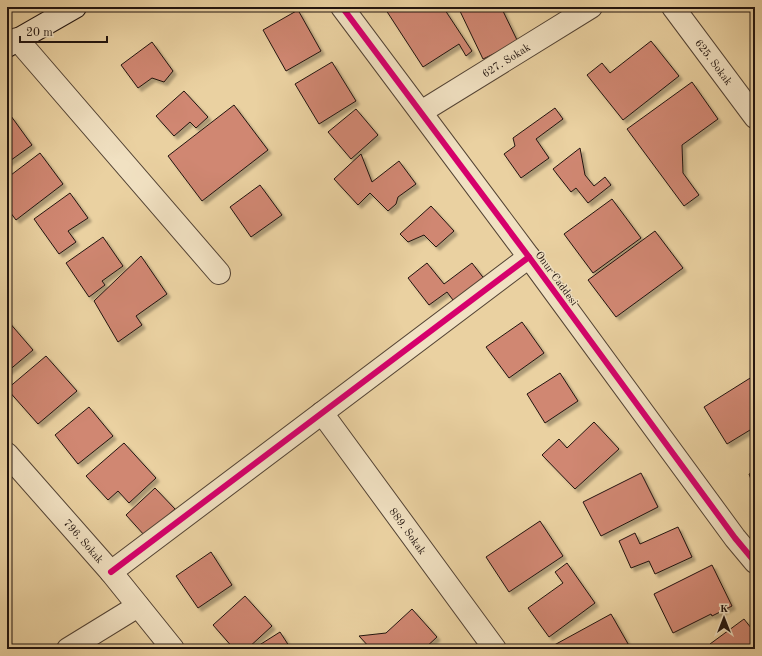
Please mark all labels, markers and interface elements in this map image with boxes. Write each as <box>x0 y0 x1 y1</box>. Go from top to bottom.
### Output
scale bar <box>20 18 107 44</box>
text: 20 m <box>26 27 53 39</box>
street label: 625. Sokak <box>692 38 734 88</box>
street label: 627. Sokak <box>481 42 533 80</box>
street label: Onur Caddesi <box>532 250 579 308</box>
street label: 889. Sokak <box>386 507 427 557</box>
street label: 796. Sokak <box>61 518 105 566</box>
north arrow <box>704 598 744 638</box>
text: K <box>720 604 729 615</box>

